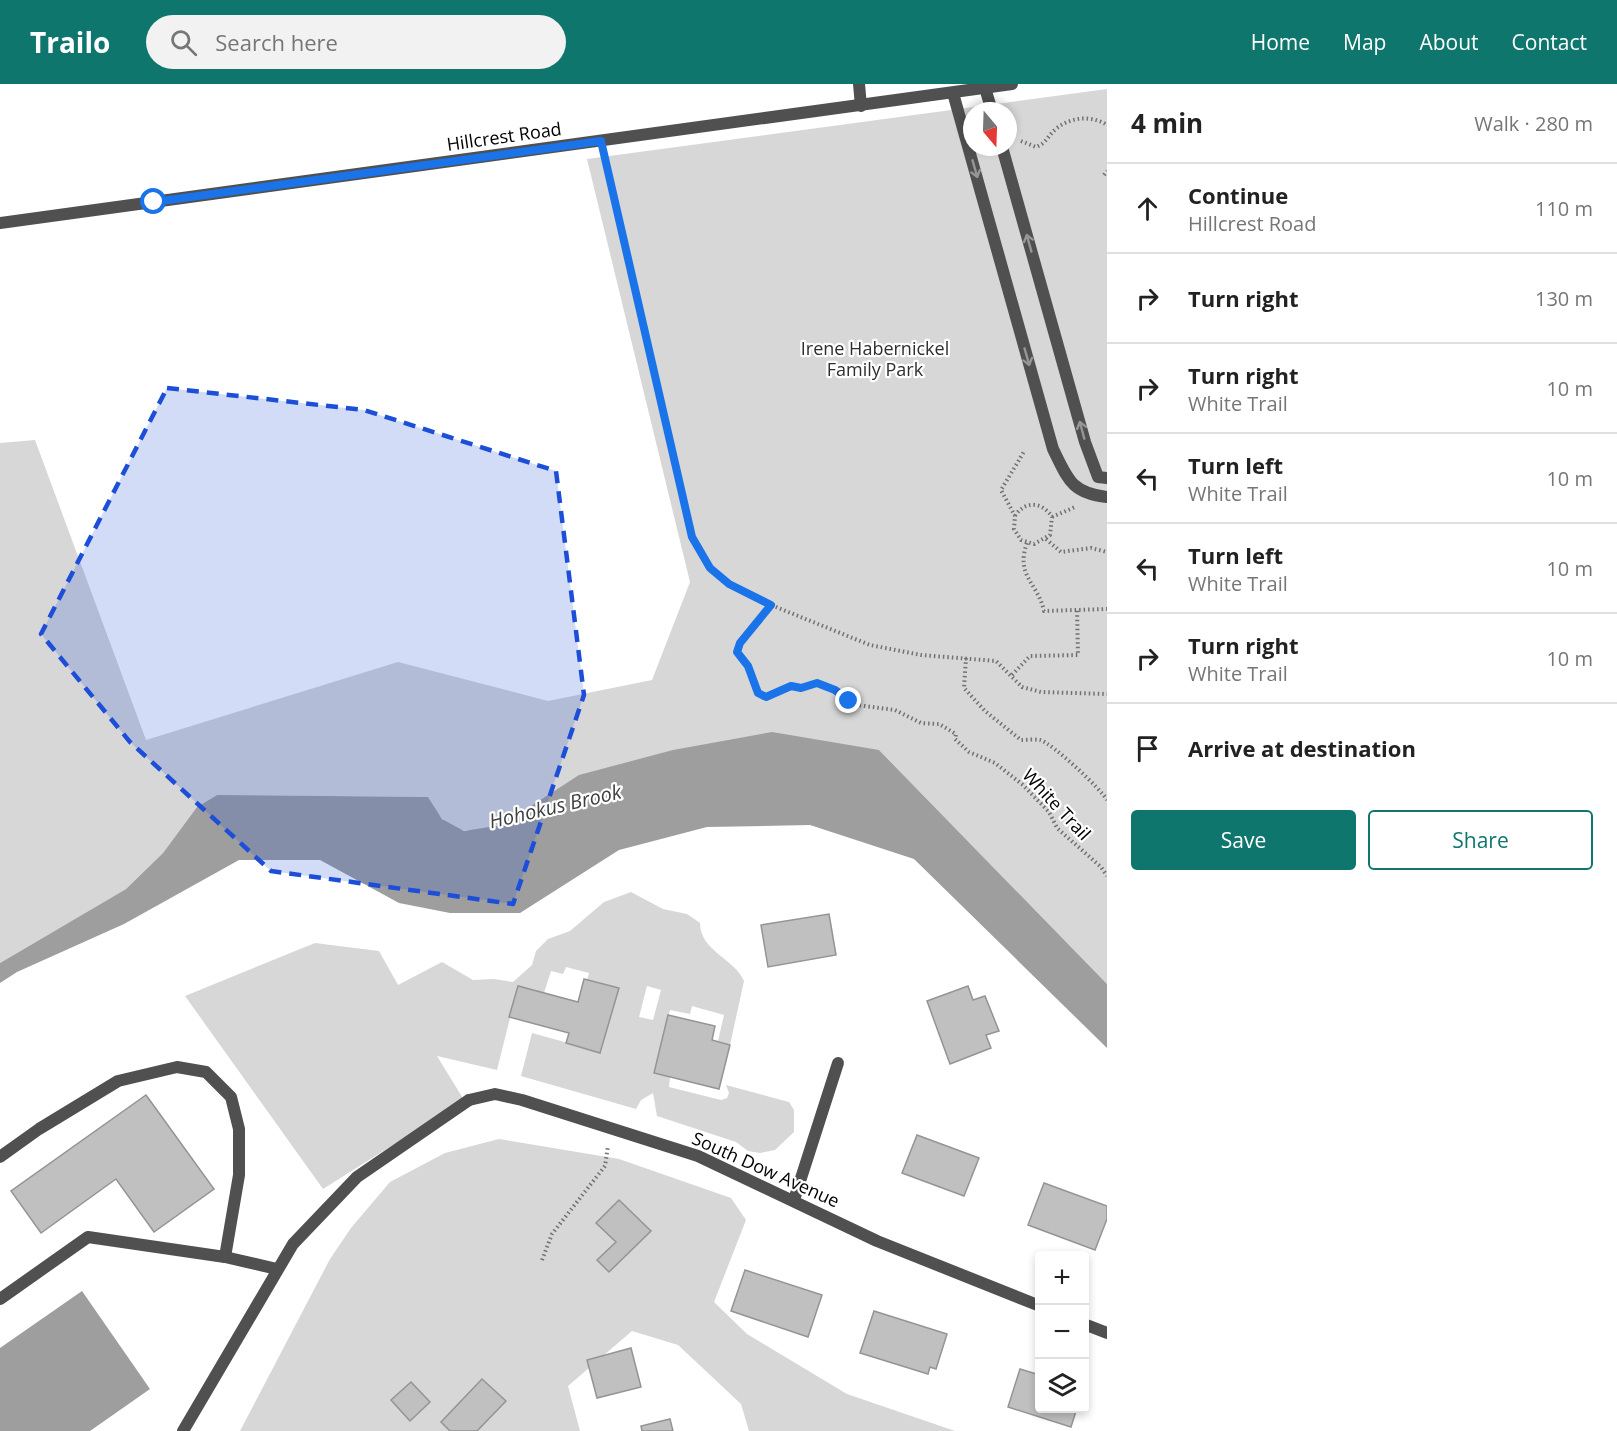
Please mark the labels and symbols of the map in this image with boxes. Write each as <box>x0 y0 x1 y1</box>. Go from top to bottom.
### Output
north arrow <box>963 102 1017 156</box>
street label: Hillcrest Road <box>445 116 563 156</box>
one-way arrow <box>969 159 981 178</box>
route start <box>140 188 166 214</box>
one-way arrow <box>1023 233 1034 252</box>
park label: Irene Habernickel Family Park <box>801 336 949 381</box>
one-way arrow <box>1022 347 1033 366</box>
one-way arrow <box>1076 421 1087 440</box>
route end <box>835 687 861 713</box>
street label: White Trail <box>1018 763 1096 845</box>
water label: Hohokus Brook <box>486 777 625 834</box>
street label: South Dow Avenue <box>688 1126 844 1212</box>

